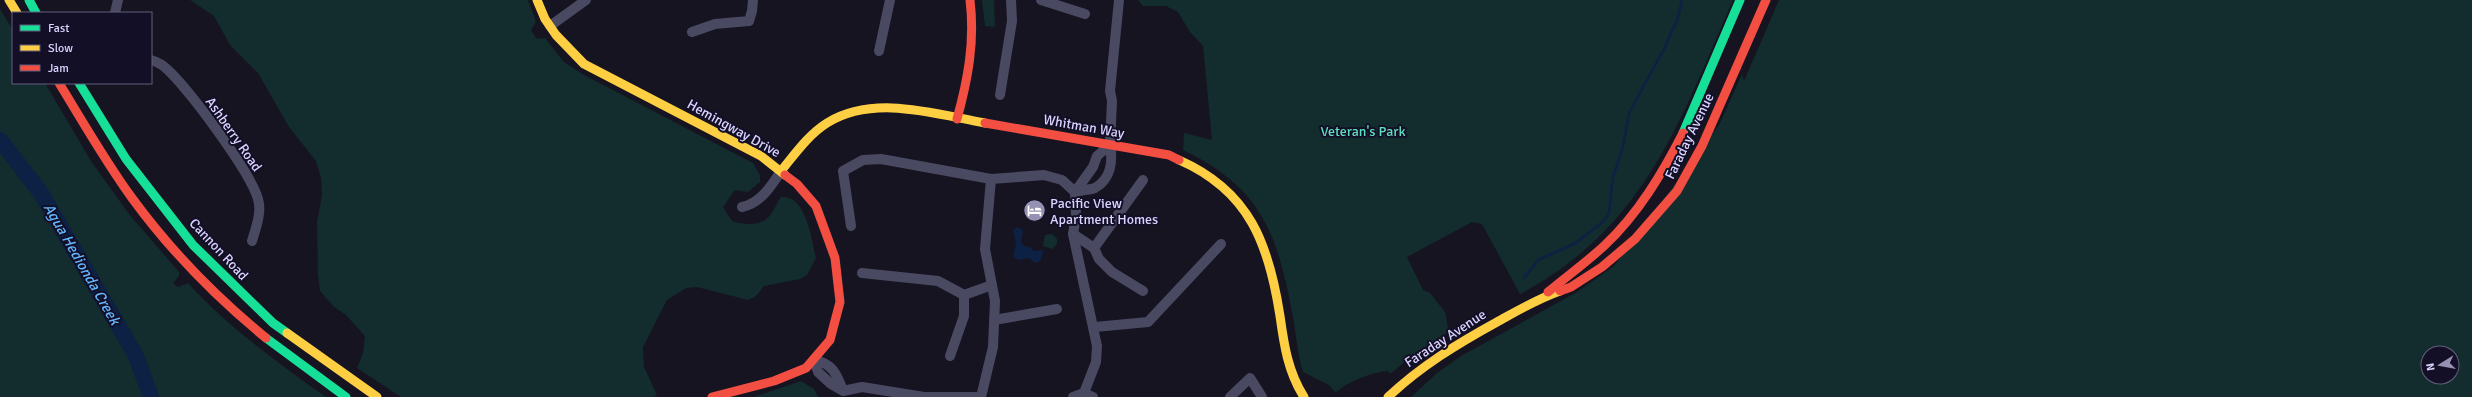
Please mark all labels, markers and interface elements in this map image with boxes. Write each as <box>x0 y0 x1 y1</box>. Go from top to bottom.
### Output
legend <box>12 12 152 84</box>
text: Fast <box>48 21 69 36</box>
text: Slow <box>48 41 73 56</box>
text: Jam <box>48 61 69 76</box>
street label: Faraday Avenue <box>1661 90 1718 182</box>
street label: Ashberry Road <box>202 94 265 175</box>
street label: Hemingway Drive <box>684 96 783 161</box>
street label: Whitman Way <box>1042 111 1126 142</box>
park label: Veteran's Park <box>1321 123 1405 140</box>
place label: Pacific View Apartment Homes <box>1050 195 1158 228</box>
hotel icon: Pacific View Apartment Homes <box>1022 198 1048 224</box>
water label: Agua Hedionda Creek <box>40 200 125 329</box>
street label: Cannon Road <box>186 215 252 284</box>
street label: Faraday Avenue <box>1401 306 1489 371</box>
north arrow <box>2420 345 2460 385</box>
text: N <box>2424 362 2438 372</box>

